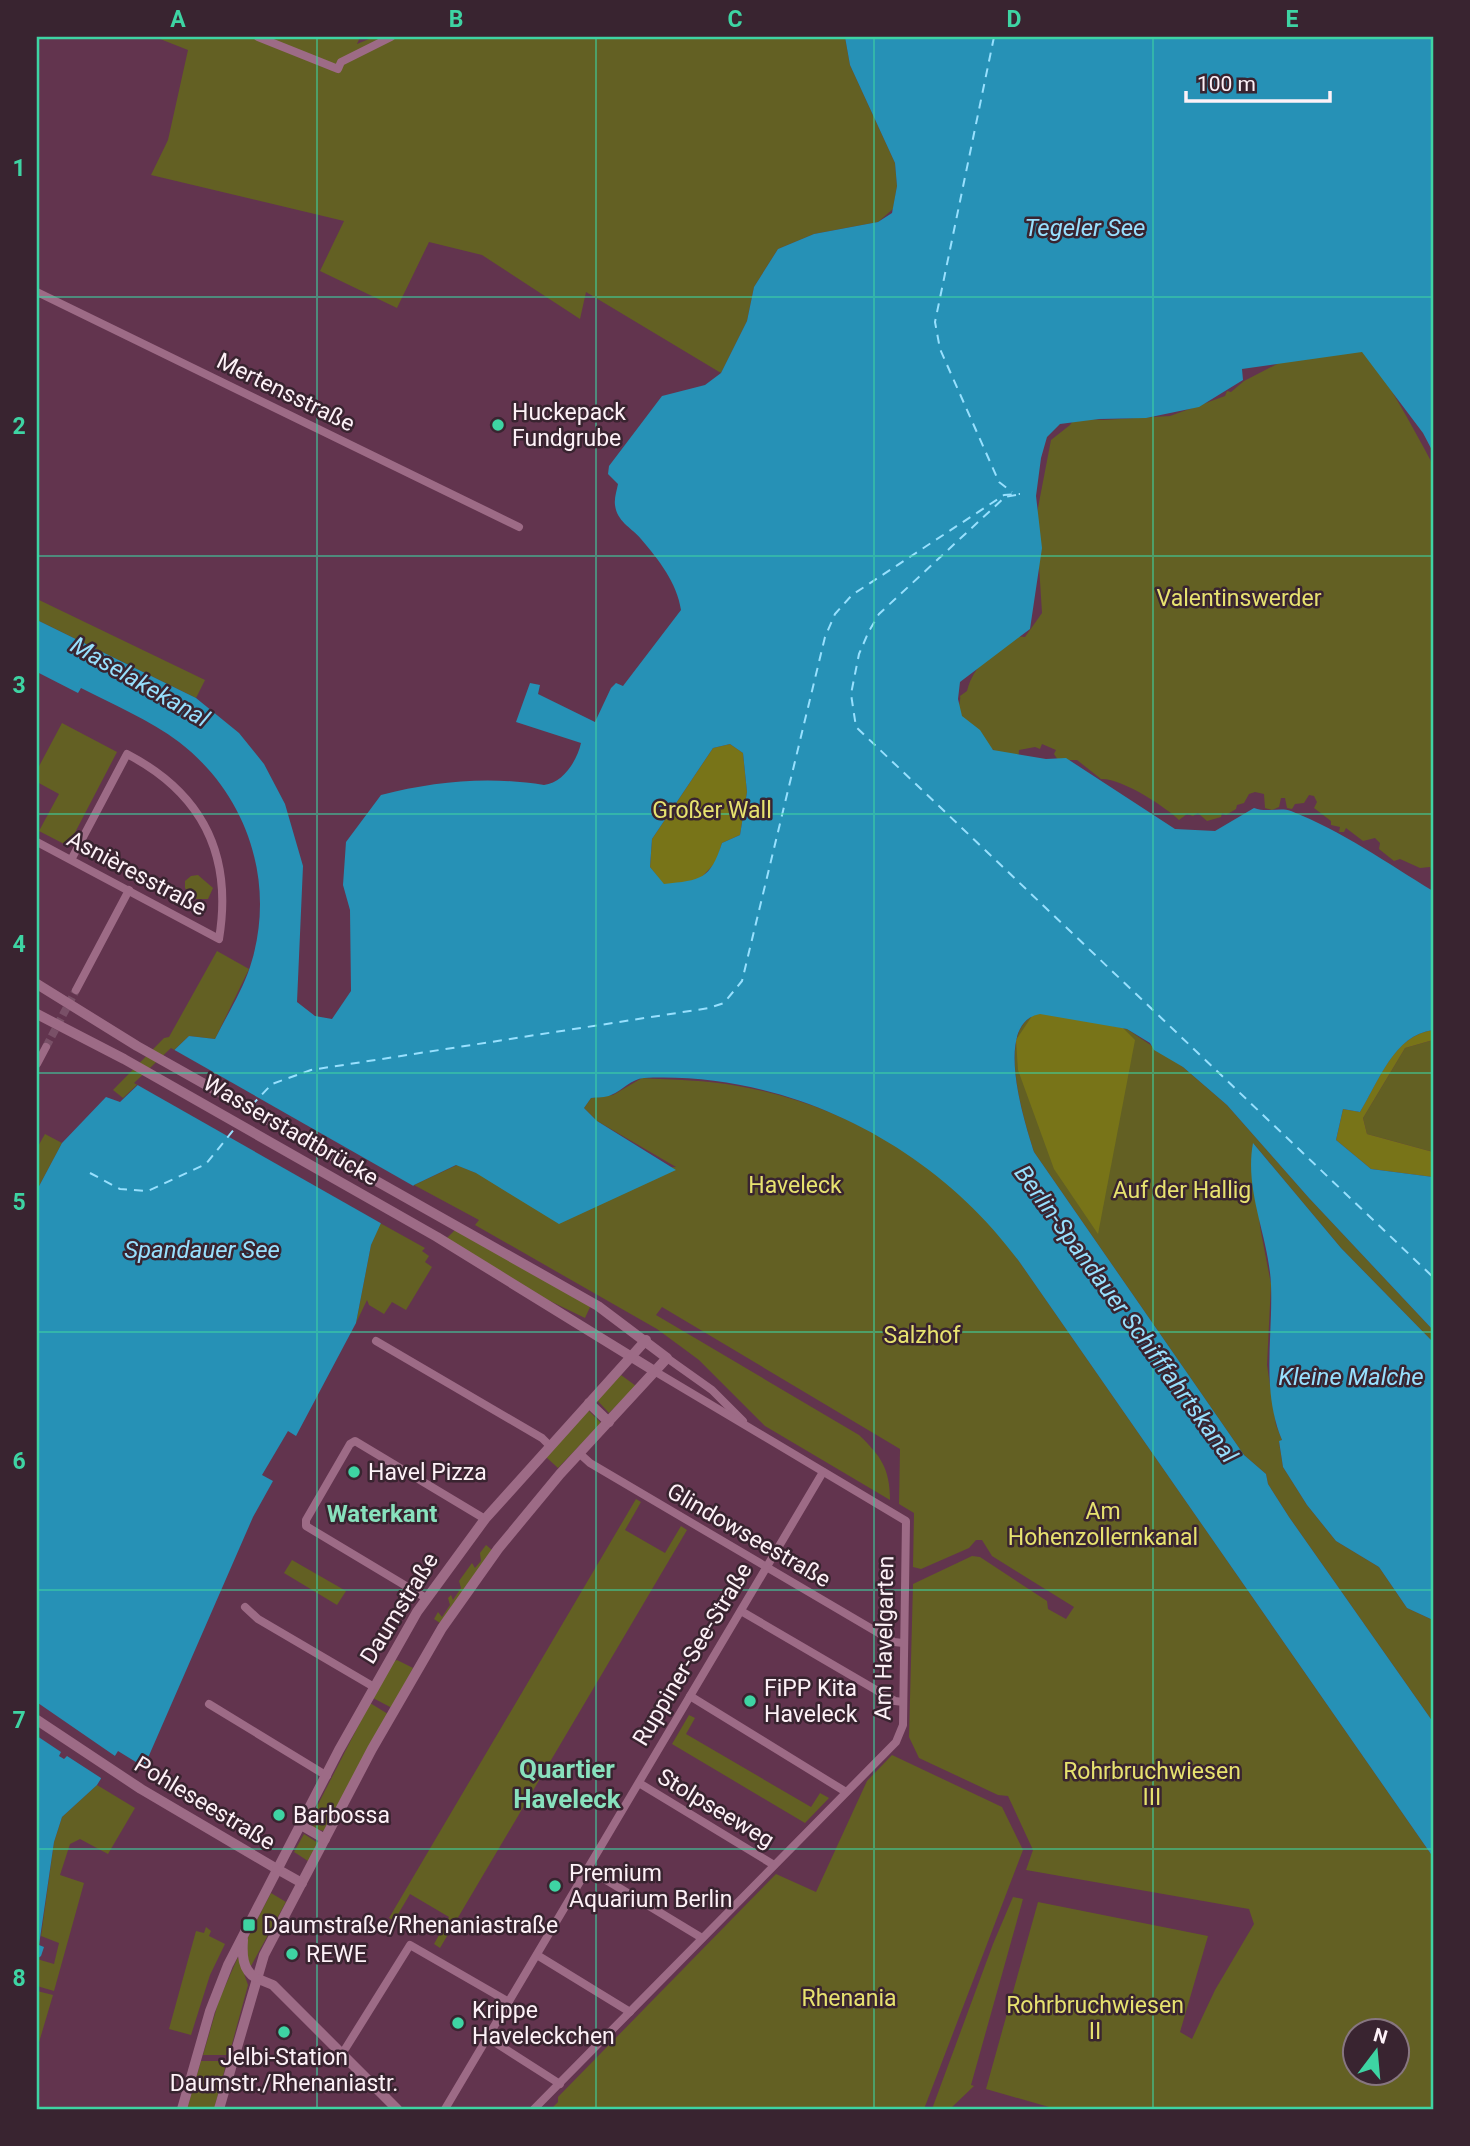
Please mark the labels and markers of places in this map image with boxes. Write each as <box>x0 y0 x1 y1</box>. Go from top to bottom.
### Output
place label: Huckepack Fundgrube <box>512 399 626 452</box>
marker: Huckepack Fundgrube <box>490 417 506 433</box>
place label: Havel Pizza <box>368 1459 487 1486</box>
marker: Havel Pizza <box>346 1464 362 1480</box>
place label: FiPP Kita Haveleck <box>764 1675 858 1728</box>
marker: FiPP Kita Haveleck <box>742 1693 758 1709</box>
place label: Barbossa <box>293 1802 390 1829</box>
marker: Barbossa <box>271 1807 287 1823</box>
place label: Premium Aquarium Berlin <box>569 1860 732 1913</box>
marker: Premium Aquarium Berlin <box>547 1878 563 1894</box>
place label: Daumstraße/Rhenaniastraße <box>263 1912 558 1939</box>
marker: Daumstraße/Rhenaniastraße <box>241 1917 257 1933</box>
place label: REWE <box>306 1941 367 1968</box>
marker: REWE <box>284 1946 300 1962</box>
place label: Krippe Haveleckchen <box>472 1997 615 2050</box>
marker: Krippe Haveleckchen <box>450 2015 466 2031</box>
marker: Jelbi-Station Daumstr./Rhenaniastr. <box>276 2024 292 2040</box>
place label: Jelbi-Station Daumstr./Rhenaniastr. <box>170 2044 398 2097</box>

